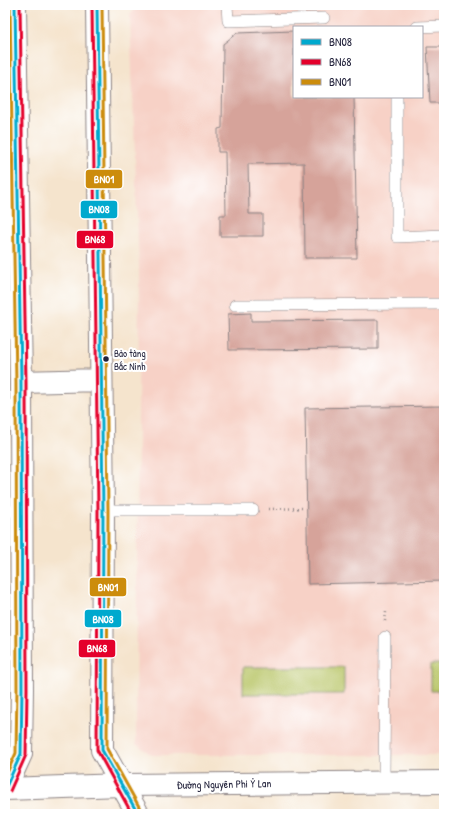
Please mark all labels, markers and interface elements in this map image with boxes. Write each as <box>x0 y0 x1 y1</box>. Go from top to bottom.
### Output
legend <box>293 26 423 98</box>
text: BN08 <box>329 33 352 50</box>
text: BN68 <box>329 53 351 70</box>
text: BN01 <box>329 73 351 90</box>
line badge: BN01 <box>85 169 123 189</box>
text: BN01 <box>94 172 114 186</box>
line badge: BN08 <box>80 200 118 219</box>
text: BN08 <box>88 202 110 216</box>
line badge: BN68 <box>76 230 114 249</box>
text: BN68 <box>85 232 106 246</box>
place label: Bảo tàng Bắc Ninh <box>114 347 146 373</box>
marker: Bảo tàng Bắc Ninh <box>101 354 111 364</box>
line badge: BN01 <box>89 577 127 597</box>
text: BN01 <box>98 580 118 594</box>
line badge: BN08 <box>84 609 122 628</box>
text: BN08 <box>92 612 114 626</box>
line badge: BN68 <box>78 639 116 658</box>
text: BN68 <box>87 641 108 655</box>
street label: Đường Nguyên Phi Ỷ Lan <box>177 776 271 792</box>

